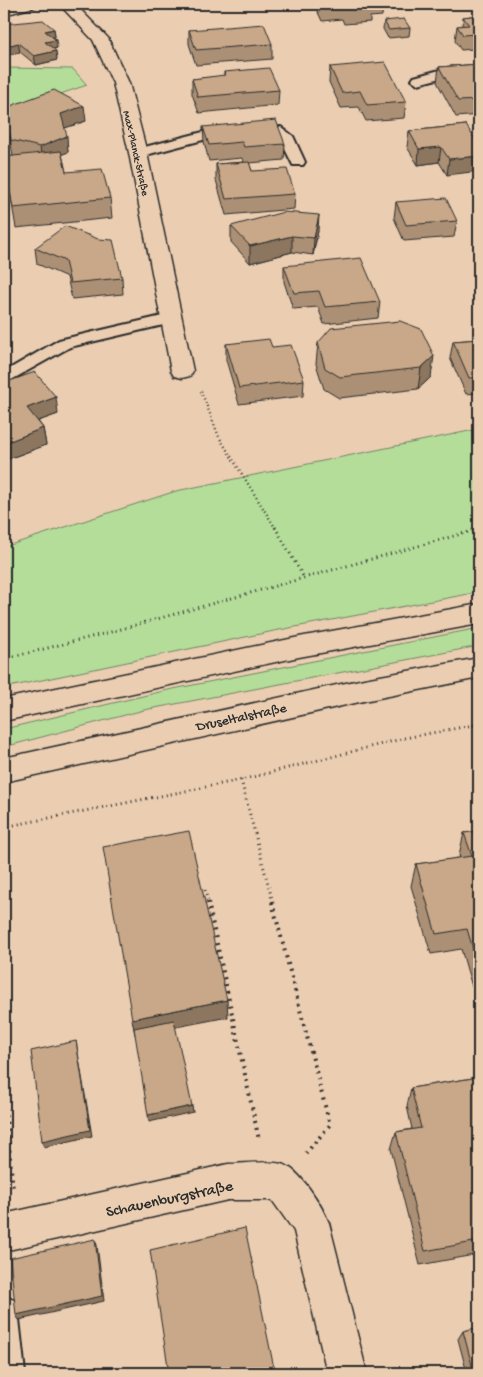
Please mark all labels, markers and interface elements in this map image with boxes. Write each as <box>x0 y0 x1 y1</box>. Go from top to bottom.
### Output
street label: Max-Planck-Straße <box>119 110 151 197</box>
street label: Druseltalstraße <box>194 700 289 737</box>
street label: Schauenburgstraße <box>104 1178 236 1223</box>

